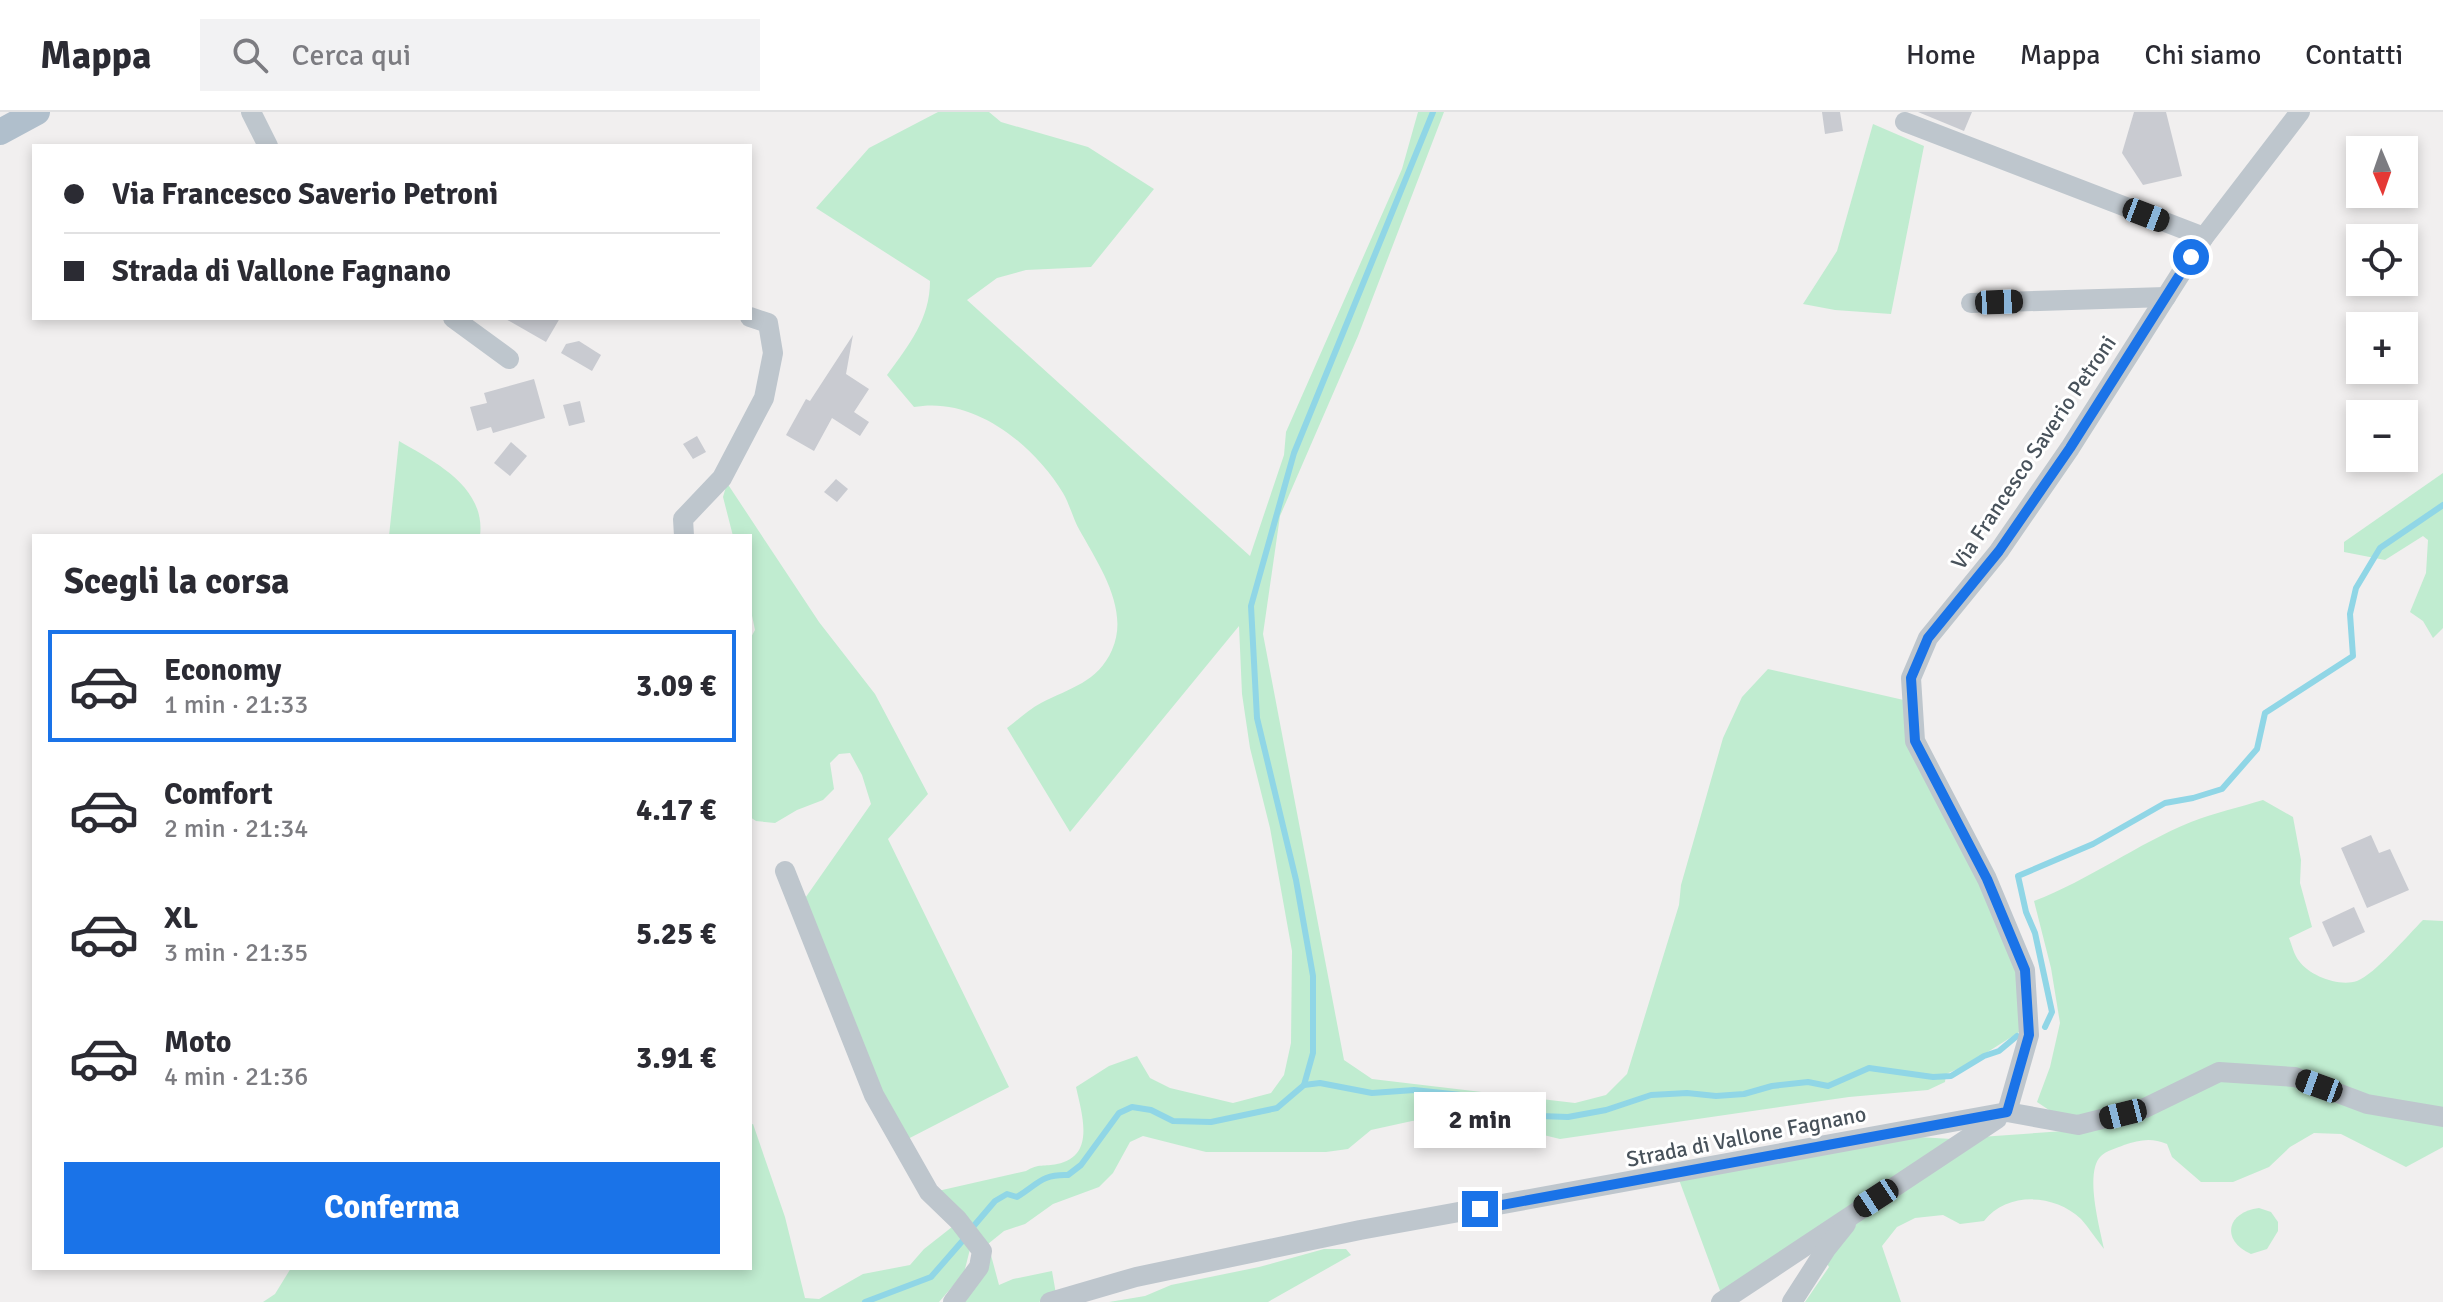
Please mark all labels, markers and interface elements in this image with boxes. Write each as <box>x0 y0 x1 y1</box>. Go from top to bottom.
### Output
search box <box>200 19 760 91</box>
text: Mappa <box>40 32 152 79</box>
icon: search <box>228 33 272 77</box>
text: Cerca qui <box>292 37 411 74</box>
text: Home <box>1906 38 1976 72</box>
text: Mappa <box>2020 38 2101 72</box>
text: Chi siamo <box>2145 38 2261 72</box>
text: Contatti <box>2305 38 2403 72</box>
north arrow <box>2346 136 2418 208</box>
map controls <box>2346 136 2418 472</box>
text: Via Francesco Saverio Petroni <box>112 176 498 213</box>
car <box>2119 195 2173 235</box>
button: locate <box>2346 224 2418 296</box>
route start <box>2173 239 2209 275</box>
text: Strada di Vallone Fagnano <box>112 253 451 290</box>
car <box>1975 289 2023 315</box>
button: + <box>2346 312 2418 384</box>
street label: Via Francesco Saverio Petroni <box>1945 330 2122 574</box>
button: − <box>2346 400 2418 472</box>
text: Scegli la corsa <box>64 559 290 604</box>
icon: car <box>68 650 140 722</box>
text: Economy <box>164 652 281 689</box>
text: 3.09 € <box>636 668 716 705</box>
text: 1 min · 21:33 <box>164 689 308 721</box>
icon: car <box>68 774 140 846</box>
text: Comfort <box>164 776 273 813</box>
text: 4.17 € <box>636 792 716 829</box>
text: 2 min · 21:34 <box>164 813 308 845</box>
icon: car <box>68 898 140 970</box>
text: XL <box>164 900 198 937</box>
text: 5.25 € <box>636 916 716 953</box>
text: 3 min · 21:35 <box>164 937 308 969</box>
icon: car <box>68 1022 140 1094</box>
text: Moto <box>164 1024 231 1061</box>
text: 3.91 € <box>636 1040 716 1077</box>
text: 4 min · 21:36 <box>164 1061 308 1093</box>
car <box>2292 1067 2346 1105</box>
callout: 2 min <box>1414 1093 1546 1149</box>
car <box>2097 1097 2149 1131</box>
street label: Strada di Vallone Fagnano <box>1624 1100 1868 1173</box>
text: 2 min <box>1449 1104 1511 1136</box>
button: Conferma <box>64 1162 720 1254</box>
car <box>1849 1175 1903 1221</box>
route end <box>1462 1191 1498 1227</box>

